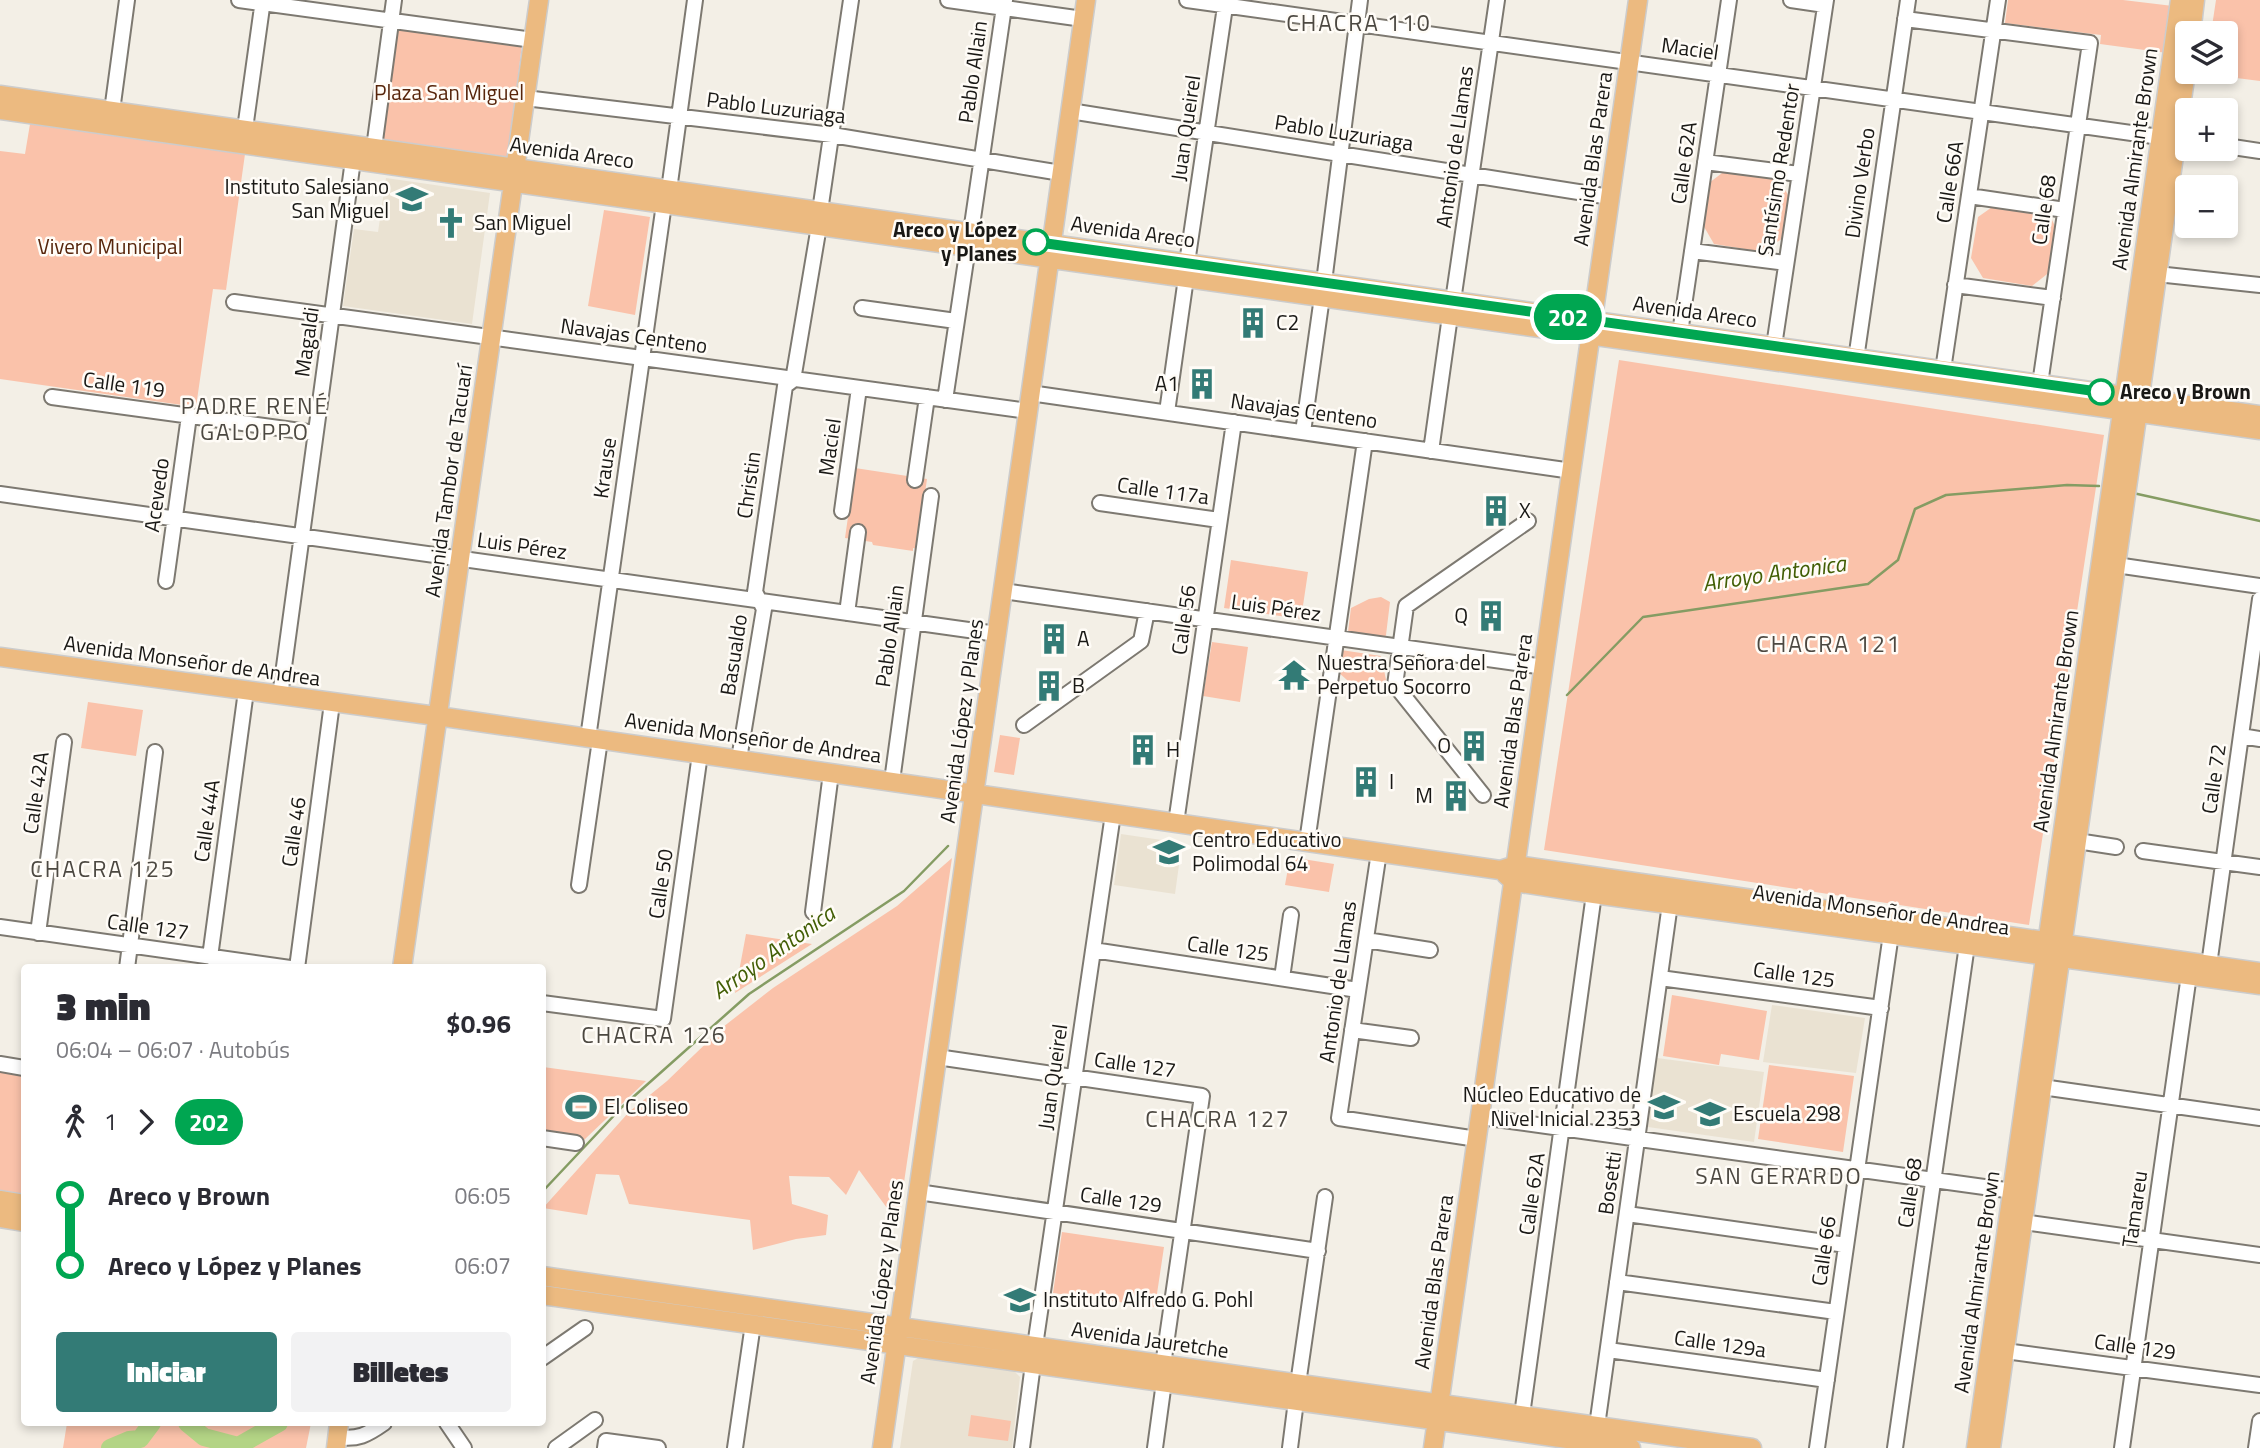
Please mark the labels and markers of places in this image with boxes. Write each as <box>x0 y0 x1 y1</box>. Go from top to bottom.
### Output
place label: Instituto Salesiano San Miguel <box>225 170 389 226</box>
school or university icon: Instituto Salesiano San Miguel <box>395 182 429 216</box>
church icon: San Miguel <box>434 206 468 240</box>
place label: San Miguel <box>474 206 571 238</box>
place label: Areco y López y Planes <box>893 213 1017 269</box>
marker: Areco y López y Planes <box>1023 229 1049 255</box>
building icon: C2 <box>1236 306 1270 340</box>
place label: C2 <box>1276 306 1299 338</box>
place label: A1 <box>1155 367 1179 399</box>
building icon: A1 <box>1185 367 1219 401</box>
place label: Areco y Brown <box>2120 375 2251 407</box>
marker: Areco y Brown <box>2088 379 2114 405</box>
building icon: X <box>1479 494 1513 528</box>
place label: X <box>1519 494 1531 526</box>
place label: Q <box>1454 599 1468 631</box>
building icon: Q <box>1474 599 1508 633</box>
building icon: A <box>1037 622 1071 656</box>
place label: A <box>1077 622 1090 654</box>
place label: Nuestra Señora del Perpetuo Socorro <box>1317 646 1486 702</box>
temple icon: Nuestra Señora del Perpetuo Socorro <box>1277 658 1311 692</box>
building icon: B <box>1032 669 1066 703</box>
place label: B <box>1072 669 1085 701</box>
place label: O <box>1437 729 1451 761</box>
building icon: O <box>1457 729 1491 763</box>
building icon: H <box>1126 733 1160 767</box>
place label: H <box>1166 733 1180 765</box>
building icon: I <box>1349 765 1383 799</box>
place label: I <box>1389 765 1394 797</box>
place label: M <box>1415 779 1433 811</box>
building icon: M <box>1439 779 1473 813</box>
place label: Centro Educativo Polimodal 64 <box>1192 823 1342 879</box>
school or university icon: Centro Educativo Polimodal 64 <box>1152 835 1186 869</box>
place label: Núcleo Educativo de Nivel Inicial 2353 <box>1463 1078 1641 1134</box>
sports icon: El Coliseo <box>564 1090 598 1124</box>
place label: El Coliseo <box>604 1090 688 1122</box>
school or university icon: Núcleo Educativo de Nivel Inicial 2353 <box>1647 1090 1681 1124</box>
school or university icon: Escuela 298 <box>1693 1097 1727 1131</box>
place label: Escuela 298 <box>1733 1097 1841 1129</box>
school or university icon: Instituto Alfredo G. Pohl <box>1003 1283 1037 1317</box>
place label: Instituto Alfredo G. Pohl <box>1043 1283 1253 1315</box>

